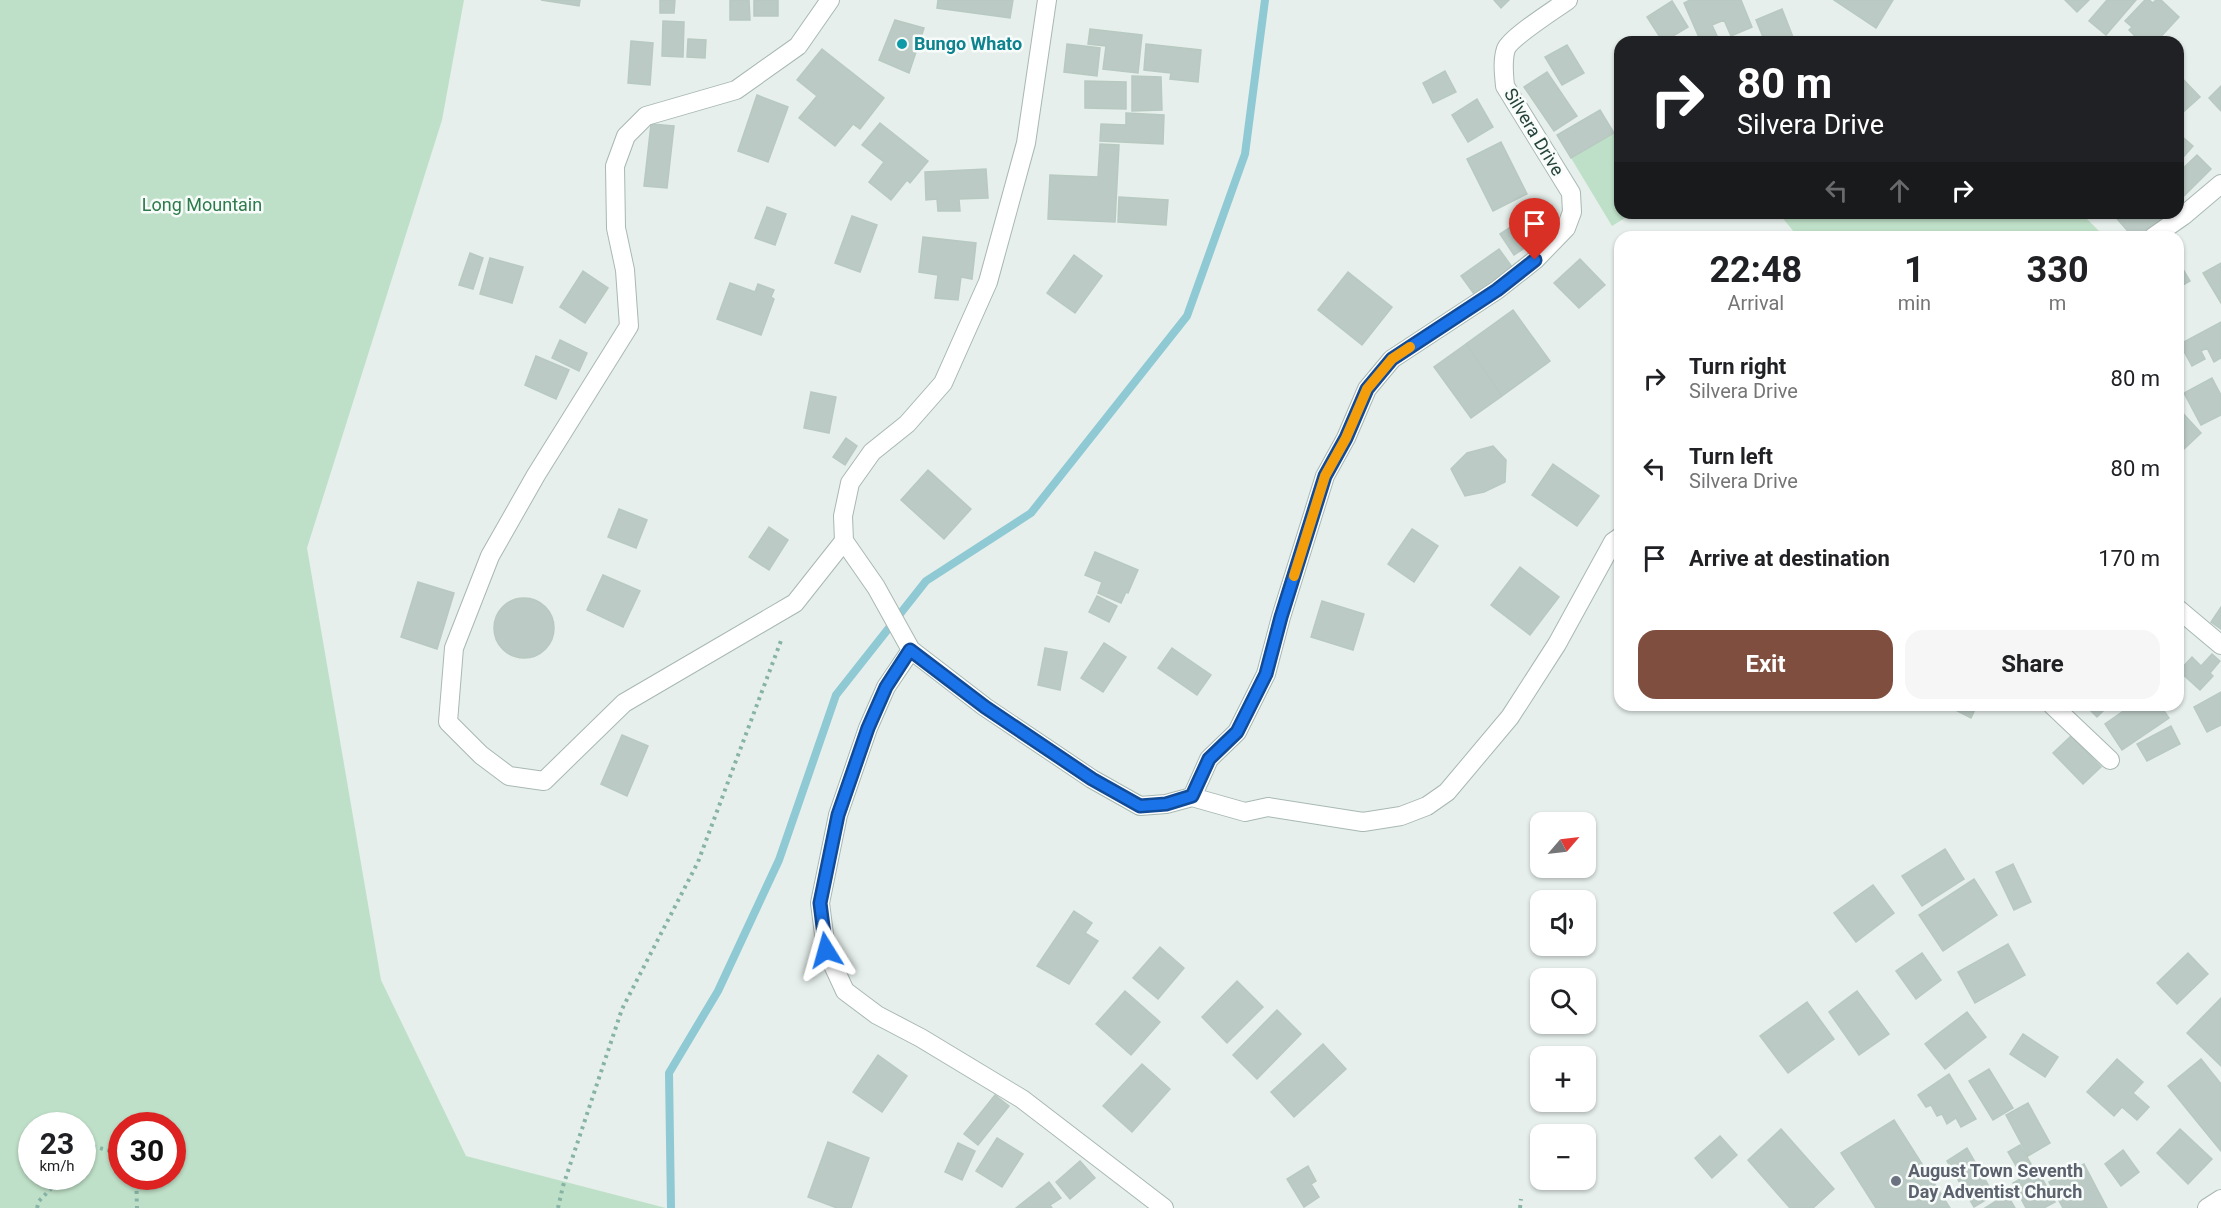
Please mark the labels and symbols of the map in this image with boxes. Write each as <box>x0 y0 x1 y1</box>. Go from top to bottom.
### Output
place label: Bungo Whato <box>914 33 1022 54</box>
marker: Bungo Whato <box>895 37 909 51</box>
street label: Silvera Drive <box>1500 84 1569 179</box>
park label: Long Mountain <box>142 194 262 215</box>
pin <box>1509 198 1560 260</box>
north arrow <box>1530 812 1596 878</box>
position arrow <box>794 918 858 982</box>
speed limit sign: 30 <box>108 1112 186 1190</box>
place label: August Town Seventh Day Adventist Church <box>1908 1160 2083 1202</box>
marker: August Town Seventh Day Adventist Church <box>1889 1174 1903 1188</box>

